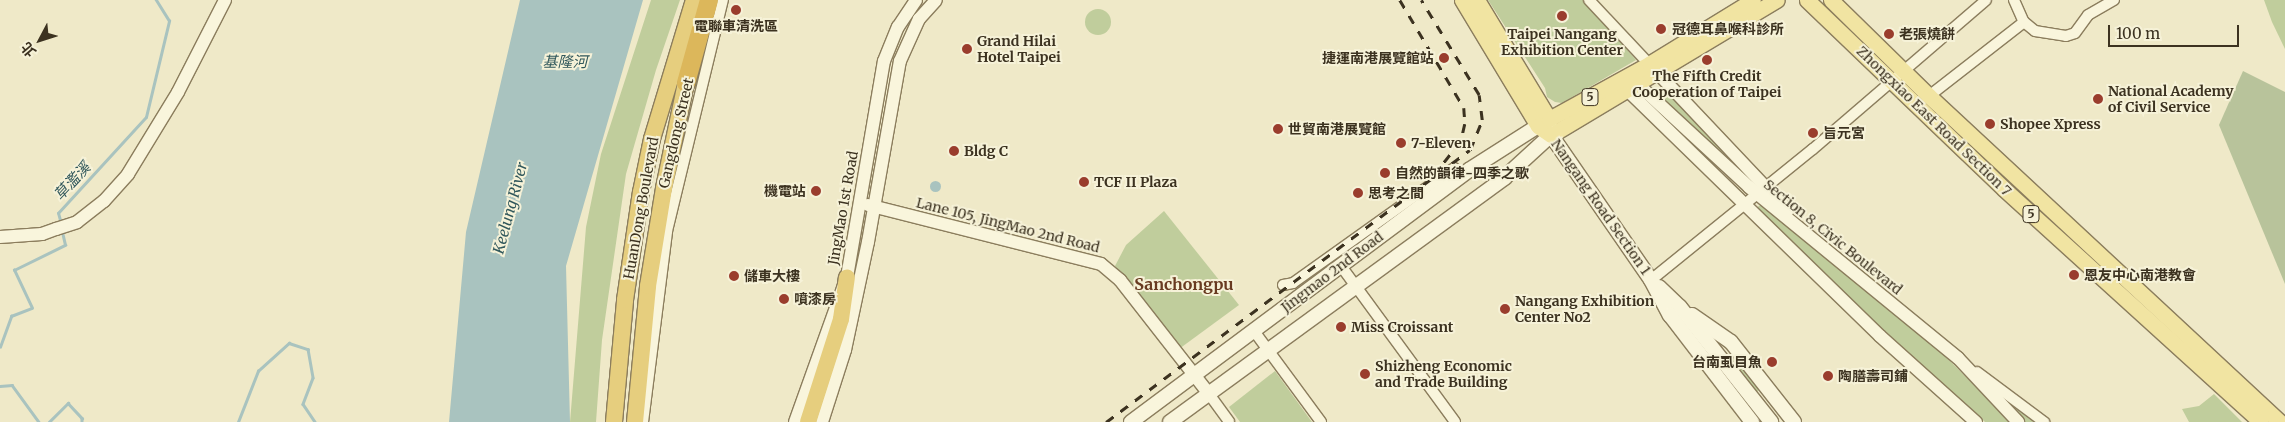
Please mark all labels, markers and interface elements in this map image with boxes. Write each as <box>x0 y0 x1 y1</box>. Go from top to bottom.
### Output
marker: 電聯車清洗區 <box>730 4 742 16</box>
marker: Taipei Nangang Exhibition Center <box>1555 9 1569 23</box>
north arrow <box>15 15 65 65</box>
scale bar <box>2110 15 2241 47</box>
place label: 電聯車清洗區 <box>694 18 778 34</box>
place label: 冠德耳鼻喉科診所 <box>1672 21 1784 37</box>
marker: 冠德耳鼻喉科診所 <box>1654 22 1668 36</box>
text: 100 m <box>2116 24 2160 43</box>
place label: Taipei Nangang Exhibition Center <box>1501 26 1623 58</box>
place label: 老張燒餅 <box>1899 26 1955 42</box>
marker: 老張燒餅 <box>1883 28 1895 40</box>
place label: Grand Hilai Hotel Taipei <box>977 33 1061 65</box>
text: 北 <box>17 38 40 61</box>
marker: Grand Hilai Hotel Taipei <box>961 43 973 55</box>
street label: Zhongxiao East Road Section 7 <box>1853 43 2015 199</box>
place label: 捷運南港展覽館站 <box>1322 50 1434 66</box>
marker: 捷運南港展覽館站 <box>1438 52 1450 64</box>
water label: 基隆河 <box>543 53 587 71</box>
marker: The Fifth Credit Cooperation of Taipei <box>1701 54 1713 66</box>
place label: The Fifth Credit Cooperation of Taipei <box>1632 68 1782 100</box>
street label: Gangdong Street <box>655 76 697 190</box>
place label: National Academy of Civil Service <box>2108 83 2234 115</box>
road number: 5 <box>1581 88 1599 106</box>
marker: National Academy of Civil Service <box>2092 93 2104 105</box>
place label: Shopee Xpress <box>2000 116 2101 132</box>
marker: Shopee Xpress <box>1984 118 1996 130</box>
place label: 世貿南港展覽館 <box>1288 121 1386 137</box>
marker: 世貿南港展覽館 <box>1272 123 1284 135</box>
place label: 旨元宮 <box>1823 125 1865 141</box>
marker: 旨元宮 <box>1807 127 1819 139</box>
place label: 7-Eleven <box>1411 135 1471 151</box>
street label: HuanDong Boulevard <box>620 136 662 280</box>
street label: Nangang Road Section 1 <box>1548 136 1654 278</box>
marker: 7-Eleven <box>1395 137 1407 149</box>
place label: Bldg C <box>964 143 1008 159</box>
marker: Bldg C <box>948 145 960 157</box>
street label: JingMao 1st Road <box>825 150 861 266</box>
water label: 草濫溪 <box>50 158 94 204</box>
water label: Keelung River <box>489 160 531 256</box>
place label: 自然的韻律-四季之歌 <box>1395 165 1529 181</box>
marker: 自然的韻律-四季之歌 <box>1379 167 1391 179</box>
place label: TCF II Plaza <box>1094 174 1177 190</box>
marker: TCF II Plaza <box>1078 176 1090 188</box>
street label: Section 8, Civic Boulevard <box>1760 176 1906 298</box>
place label: 機電站 <box>764 183 806 199</box>
marker: 機電站 <box>810 185 822 197</box>
place label: 思考之間 <box>1368 185 1424 201</box>
marker: 思考之間 <box>1352 187 1364 199</box>
street label: Lane 105, JingMao 2nd Road <box>915 194 1101 256</box>
road number: 5 <box>2022 204 2040 223</box>
street label: Jingmao 2nd Road <box>1278 228 1386 316</box>
place label: 恩友中心南港教會 <box>2084 267 2196 283</box>
place label: 儲車大樓 <box>744 268 800 284</box>
marker: 恩友中心南港教會 <box>2068 269 2080 281</box>
marker: 儲車大樓 <box>728 270 740 282</box>
district label: Sanchongpu <box>1134 274 1234 294</box>
place label: 噴漆房 <box>794 291 836 307</box>
marker: 噴漆房 <box>778 293 790 305</box>
place label: Nangang Exhibition Center No2 <box>1515 293 1654 326</box>
marker: Nangang Exhibition Center No2 <box>1499 303 1511 315</box>
place label: Miss Croissant <box>1351 319 1453 335</box>
marker: Miss Croissant <box>1335 321 1347 333</box>
place label: 台南虱目魚 <box>1692 354 1762 370</box>
marker: 台南虱目魚 <box>1766 356 1778 368</box>
place label: Shizheng Economic and Trade Building <box>1375 358 1512 391</box>
marker: Shizheng Economic and Trade Building <box>1359 368 1371 380</box>
place label: 陶膳壽司鋪 <box>1838 368 1908 384</box>
marker: 陶膳壽司鋪 <box>1822 370 1834 382</box>

